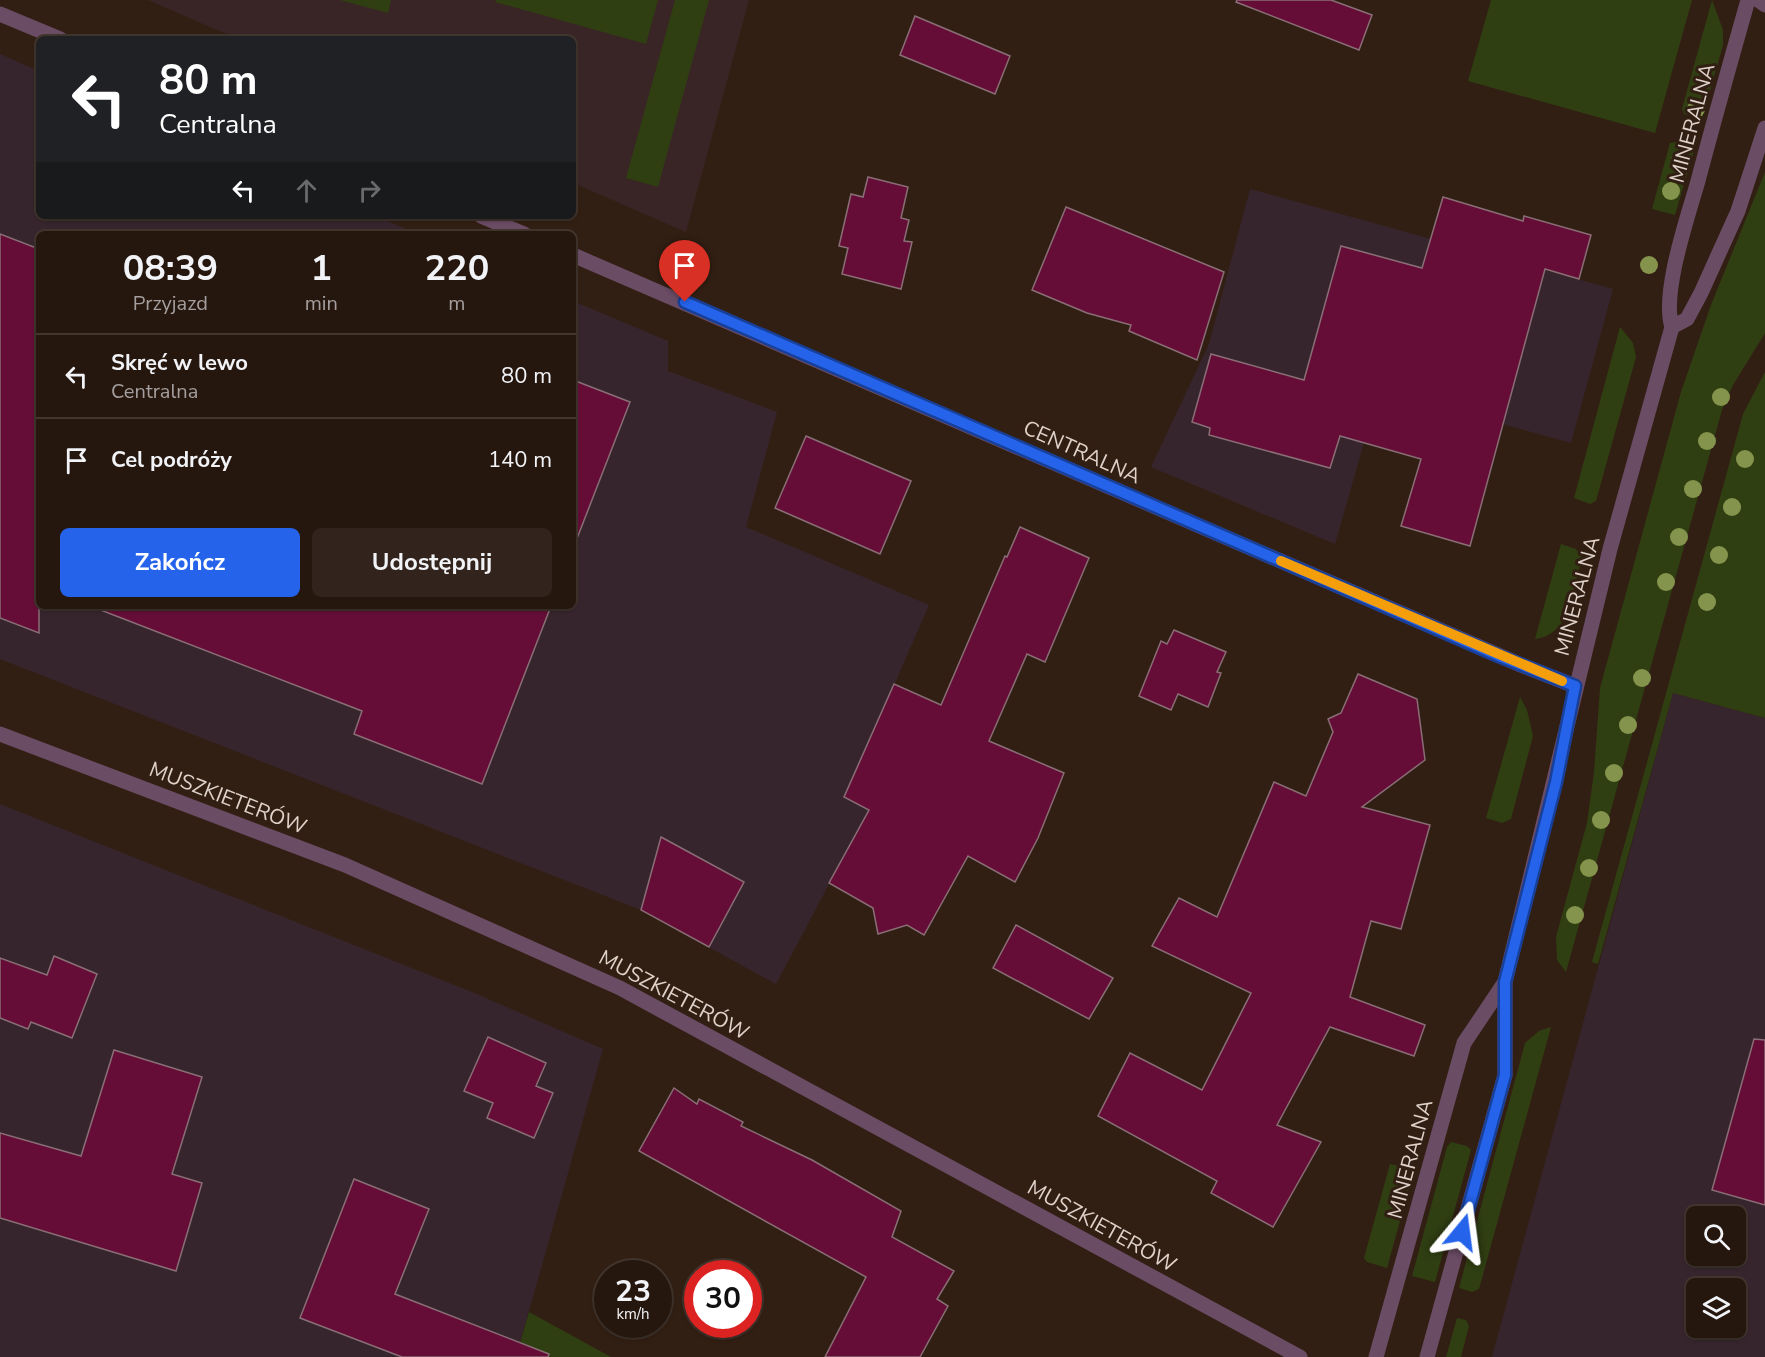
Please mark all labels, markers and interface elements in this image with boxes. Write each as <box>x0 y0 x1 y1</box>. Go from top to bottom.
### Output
text: 80 m <box>159 52 258 109</box>
icon: left <box>60 60 138 138</box>
street label: MINERALNA <box>1663 60 1721 186</box>
text: Centralna <box>159 106 277 143</box>
icon: left <box>227 174 260 207</box>
icon: ahead <box>290 174 323 207</box>
icon: right <box>353 174 386 207</box>
pin <box>659 240 710 302</box>
text: 08:39 <box>123 244 218 293</box>
text: 1 <box>310 244 332 293</box>
text: 220 <box>424 244 489 293</box>
icon: arrive <box>668 249 701 282</box>
text: Przyjazd <box>133 290 208 317</box>
text: min <box>305 290 338 317</box>
text: m <box>448 290 465 317</box>
text: Skręć w lewo <box>111 348 248 378</box>
icon: left <box>60 360 93 393</box>
text: 80 m <box>501 361 552 391</box>
text: Centralna <box>111 378 198 405</box>
street label: CENTRALNA <box>1019 414 1145 490</box>
icon: arrive <box>60 444 93 477</box>
text: Cel podróży <box>111 445 232 475</box>
text: 140 m <box>488 445 552 475</box>
button: Zakończ <box>60 528 300 597</box>
button: Udostępnij <box>312 528 552 597</box>
street label: MINERALNA <box>1548 533 1606 659</box>
street label: MUSZKIETERÓW <box>145 755 311 841</box>
street label: MUSZKIETERÓW <box>594 944 754 1046</box>
street label: MINERALNA <box>1381 1096 1439 1222</box>
street label: MUSZKIETERÓW <box>1022 1173 1182 1279</box>
position arrow <box>1430 1200 1494 1264</box>
map controls <box>1686 1206 1746 1338</box>
button: search <box>1686 1206 1746 1266</box>
speed limit sign: 30 <box>684 1260 762 1338</box>
text: 23 <box>615 1271 651 1312</box>
button: layers <box>1686 1278 1746 1338</box>
text: km/h <box>616 1304 650 1324</box>

